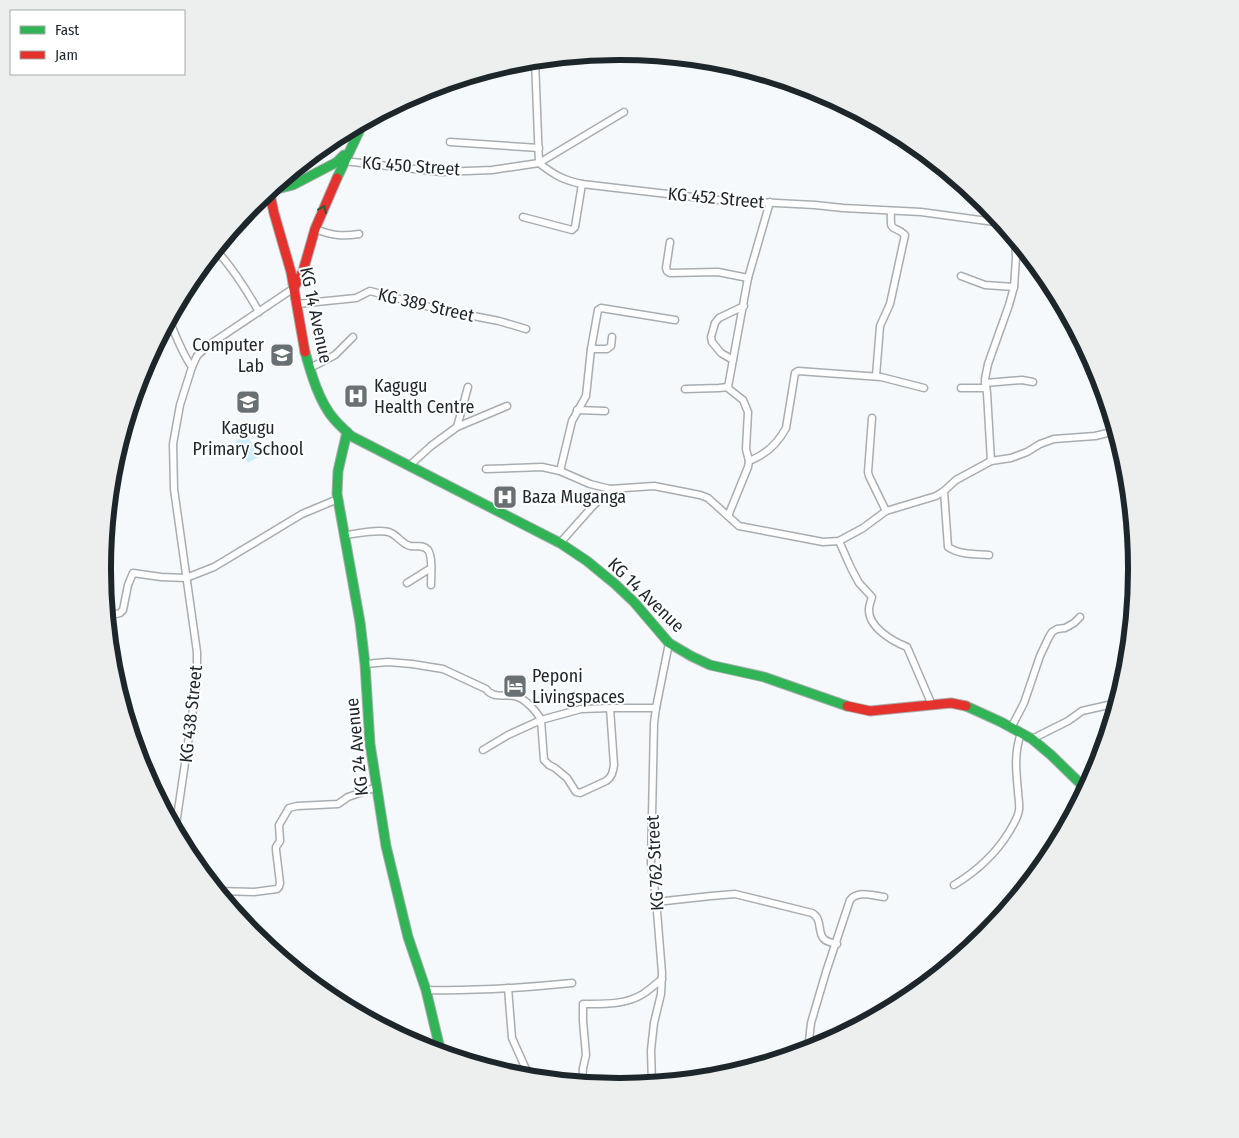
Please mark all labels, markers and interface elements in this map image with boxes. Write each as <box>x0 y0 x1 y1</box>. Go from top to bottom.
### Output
legend <box>10 10 185 75</box>
text: Fast <box>55 21 79 39</box>
text: Jam <box>55 46 78 64</box>
street label: KG 450 Street <box>361 152 461 180</box>
street label: KG 452 Street <box>667 183 765 213</box>
one-way arrow <box>317 205 327 214</box>
street label: KG 14 Avenue <box>295 265 337 365</box>
street label: KG 389 Street <box>376 283 476 327</box>
place label: Computer Lab <box>192 334 265 377</box>
school or university icon: Computer Lab <box>269 342 295 368</box>
place label: Kagugu Health Centre <box>374 375 474 418</box>
hospital icon: Kagugu Health Centre <box>343 383 369 409</box>
school or university icon: Kagugu Primary School <box>235 389 261 415</box>
place label: Kagugu Primary School <box>193 417 304 460</box>
hospital icon: Baza Muganga <box>492 484 518 510</box>
place label: Baza Muganga <box>522 486 626 508</box>
street label: KG 14 Avenue <box>603 553 689 637</box>
street label: KG 438 Street <box>175 664 207 764</box>
place label: Peponi Livingspaces <box>532 665 625 708</box>
hotel icon: Peponi Livingspaces <box>502 673 528 699</box>
street label: KG 24 Avenue <box>341 697 373 797</box>
street label: KG 762 Street <box>642 814 668 911</box>

